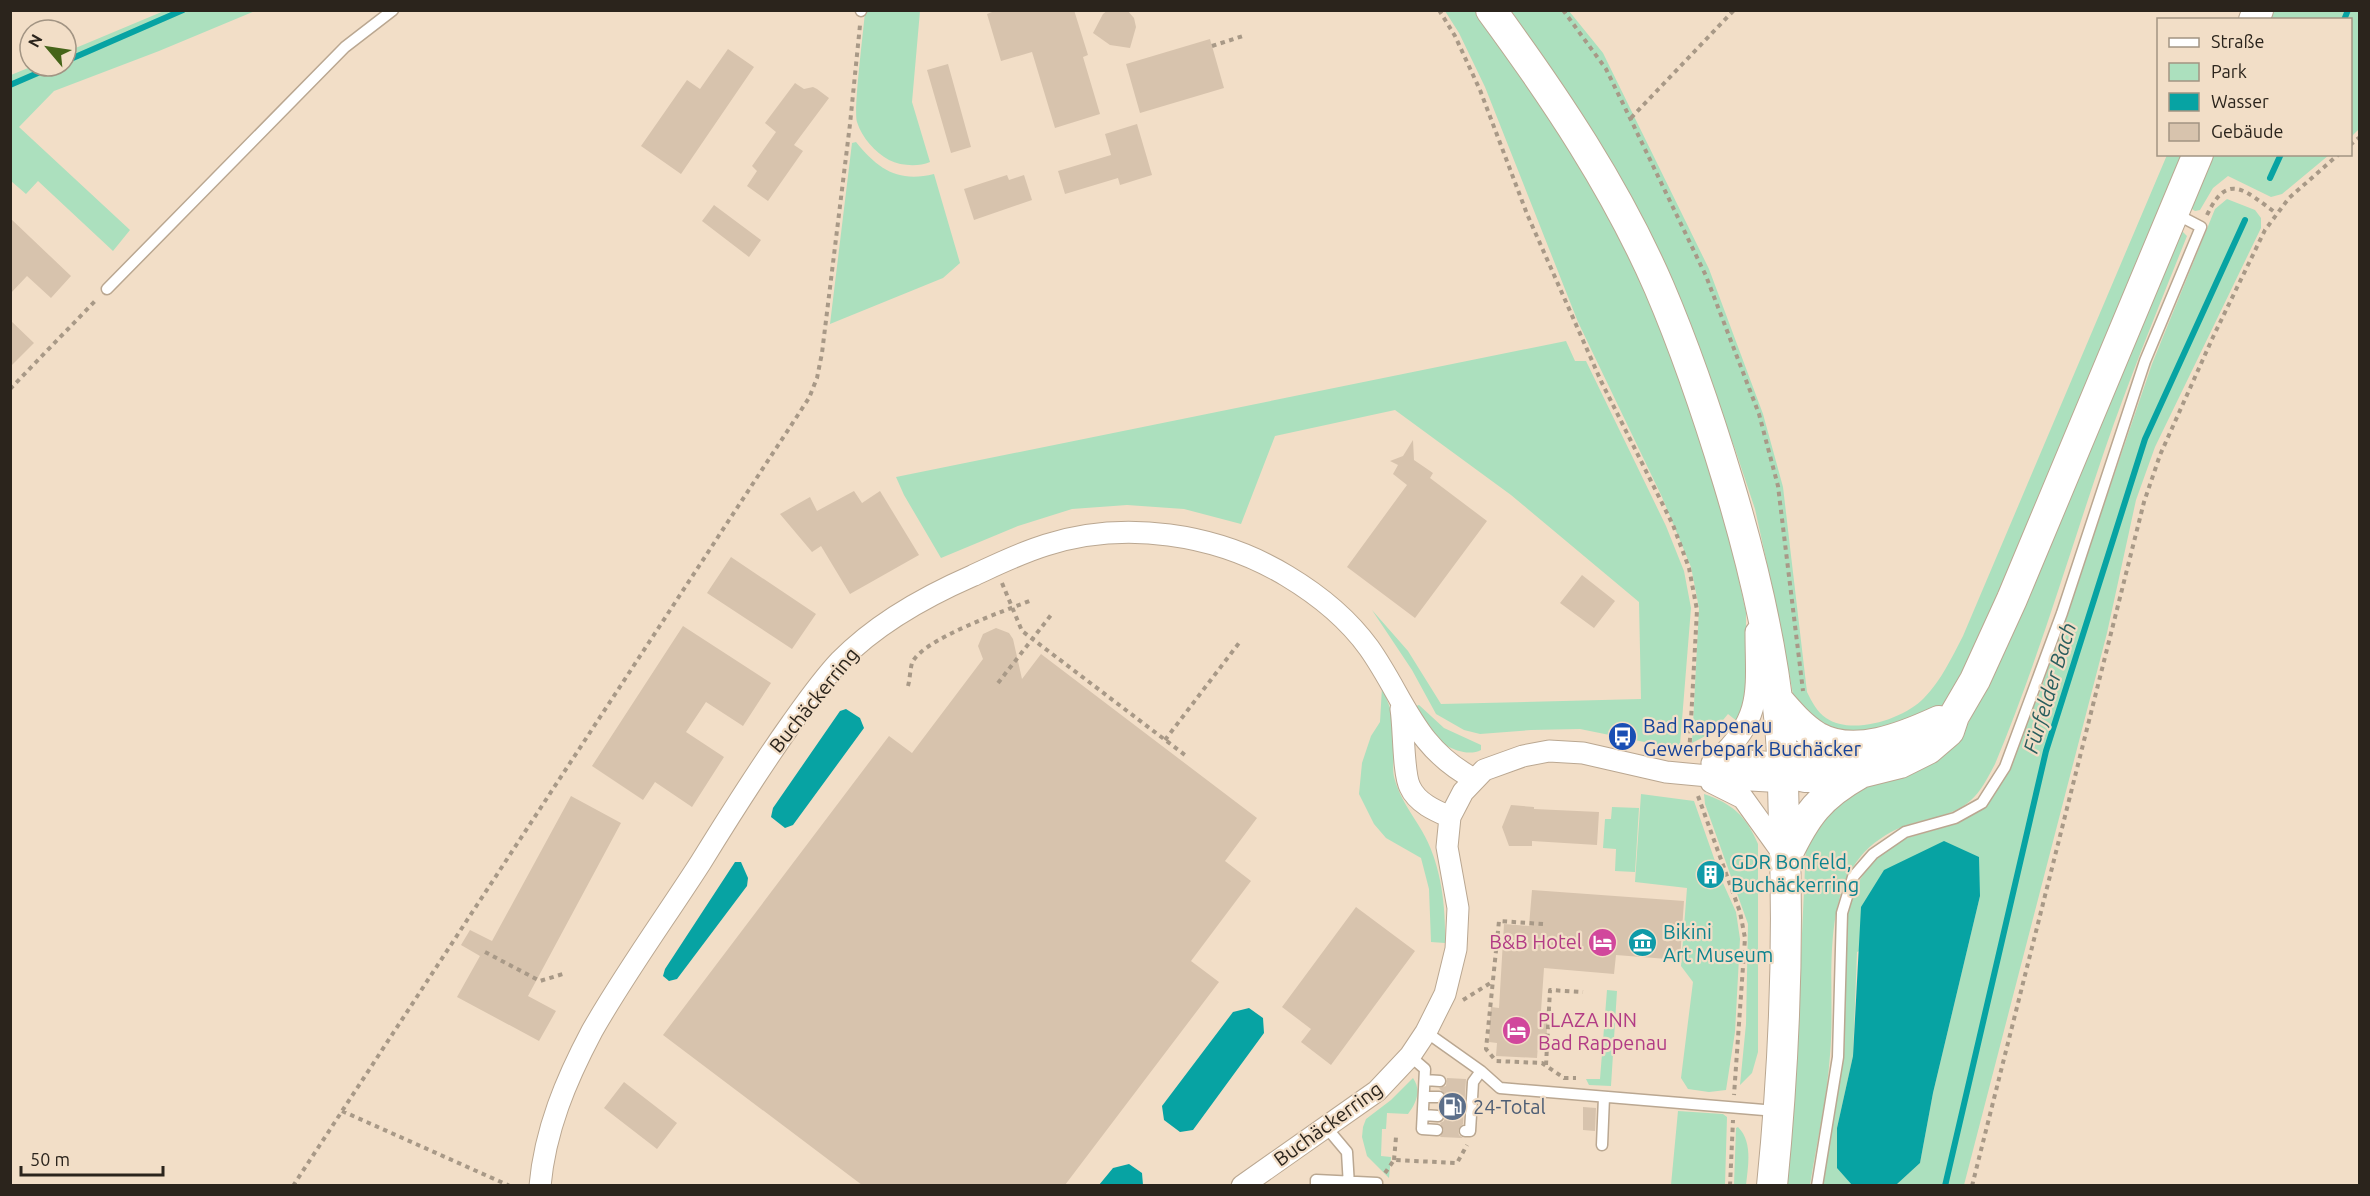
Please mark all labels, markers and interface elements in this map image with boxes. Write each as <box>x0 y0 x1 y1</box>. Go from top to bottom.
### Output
north arrow <box>18 18 78 78</box>
legend <box>2157 18 2352 156</box>
text: N <box>24 31 46 50</box>
text: Straße <box>2211 31 2264 51</box>
text: Park <box>2211 61 2247 81</box>
text: Wasser <box>2211 91 2269 111</box>
text: Gebäude <box>2211 121 2283 141</box>
water label: Fürfelder Bach <box>2018 620 2080 756</box>
street label: Buchäckerring <box>764 643 863 757</box>
place label: Bad Rappenau Gewerbepark Buchäcker <box>1643 714 1862 760</box>
bus stop icon: Bad Rappenau Gewerbepark Buchäcker <box>1606 721 1638 753</box>
place label: GDR Bonfeld, Buchäckerring <box>1731 850 1859 896</box>
building icon: GDR Bonfeld, Buchäckerring <box>1694 858 1726 890</box>
place label: Bikini Art Museum <box>1663 920 1773 966</box>
hotel icon: B&B Hotel <box>1587 926 1619 958</box>
museum icon: Bikini Art Museum <box>1626 927 1658 959</box>
place label: B&B Hotel <box>1489 930 1582 953</box>
place label: PLAZA INN Bad Rappenau <box>1538 1008 1668 1054</box>
hotel icon: PLAZA INN Bad Rappenau <box>1501 1015 1533 1047</box>
street label: Buchäckerring <box>1269 1077 1386 1171</box>
fuel station icon: 24-Total <box>1436 1091 1468 1123</box>
place label: 24-Total <box>1473 1095 1546 1118</box>
scale bar <box>21 1139 164 1177</box>
text: 50 m <box>30 1149 70 1169</box>

